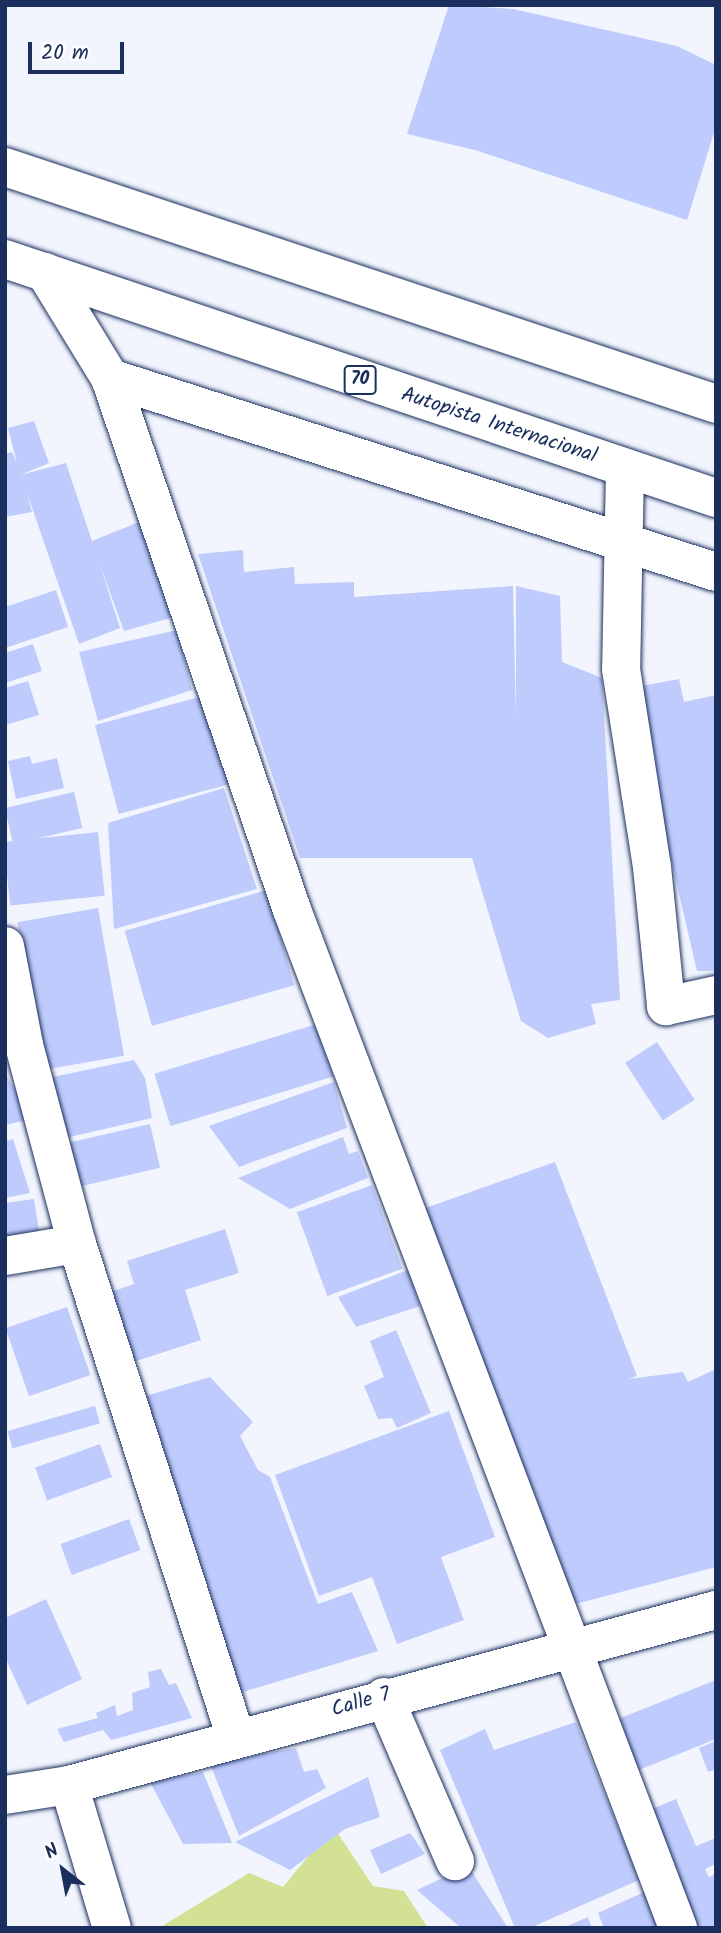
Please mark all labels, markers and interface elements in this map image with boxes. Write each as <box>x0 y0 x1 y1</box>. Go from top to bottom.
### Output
scale bar <box>32 28 128 72</box>
text: 20 m <box>41 37 89 70</box>
road number: 70 <box>342 364 378 396</box>
street label: Autopista Internacional <box>398 382 600 470</box>
street label: Calle 7 <box>329 1683 393 1723</box>
north arrow <box>28 1835 98 1905</box>
text: N <box>39 1836 65 1868</box>

